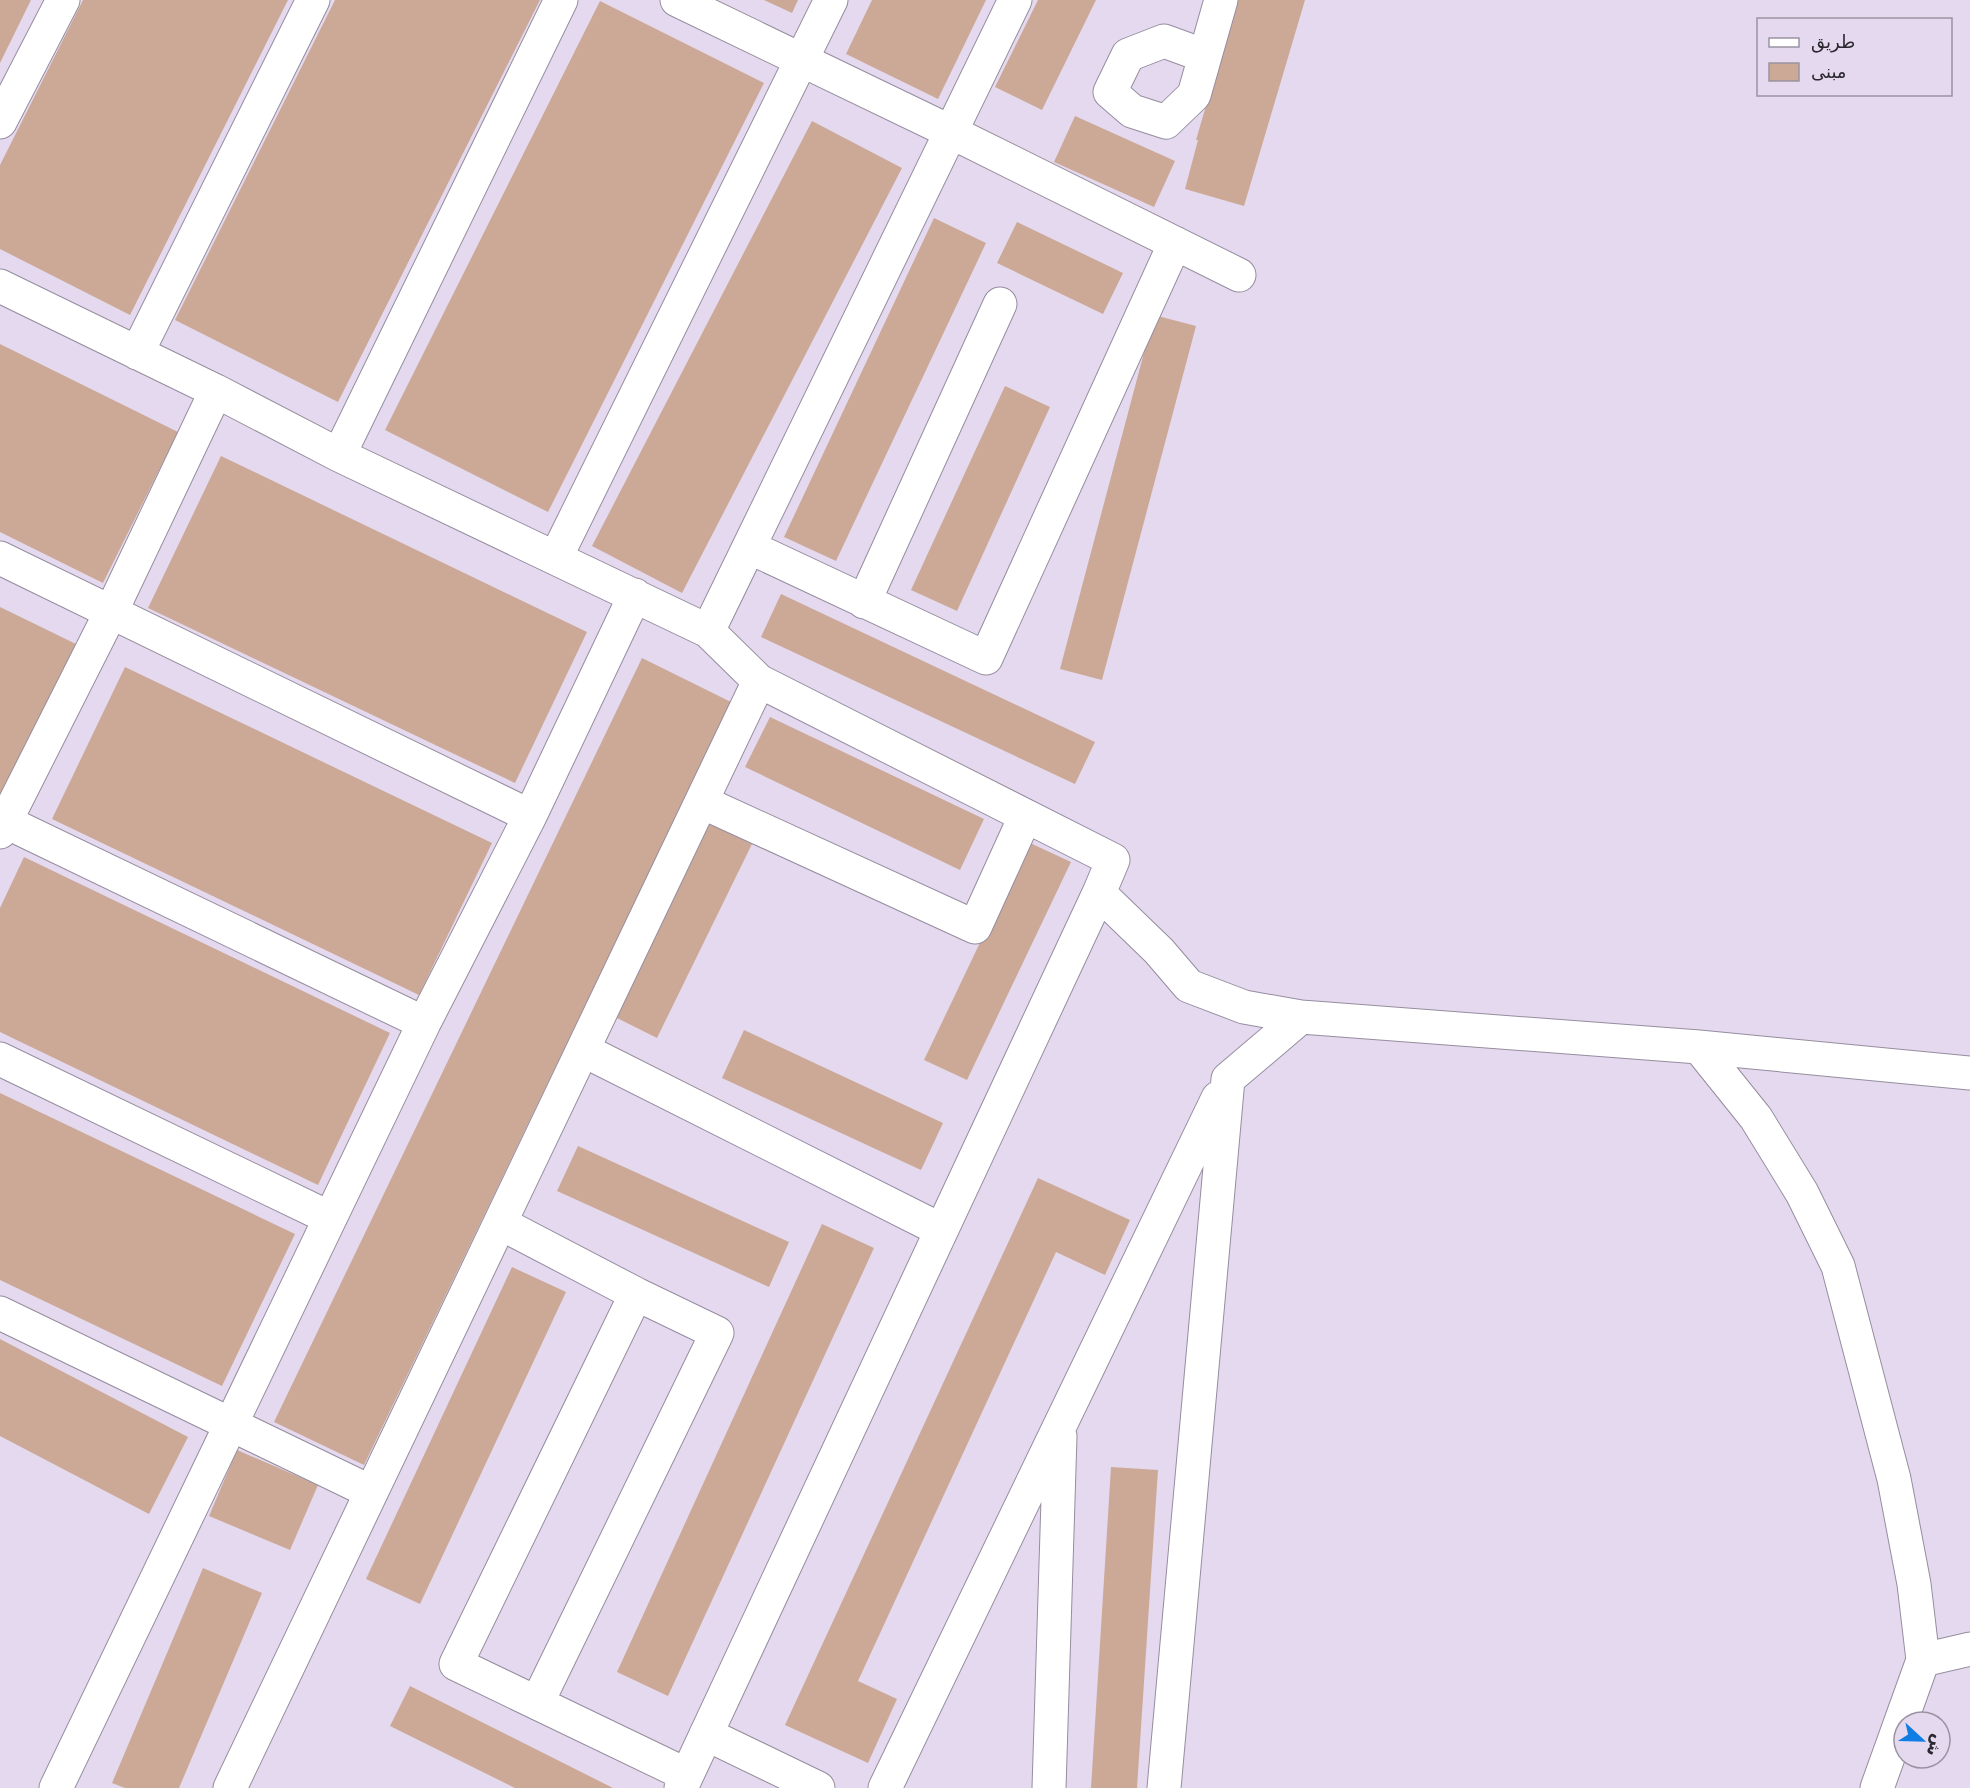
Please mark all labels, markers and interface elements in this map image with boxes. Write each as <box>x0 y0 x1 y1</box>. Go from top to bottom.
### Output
legend <box>1757 18 1952 96</box>
text: طريق <box>1811 31 1855 53</box>
text: مبنى <box>1811 61 1847 82</box>
north arrow <box>1892 1710 1952 1770</box>
text: ش <box>1923 1732 1948 1759</box>

